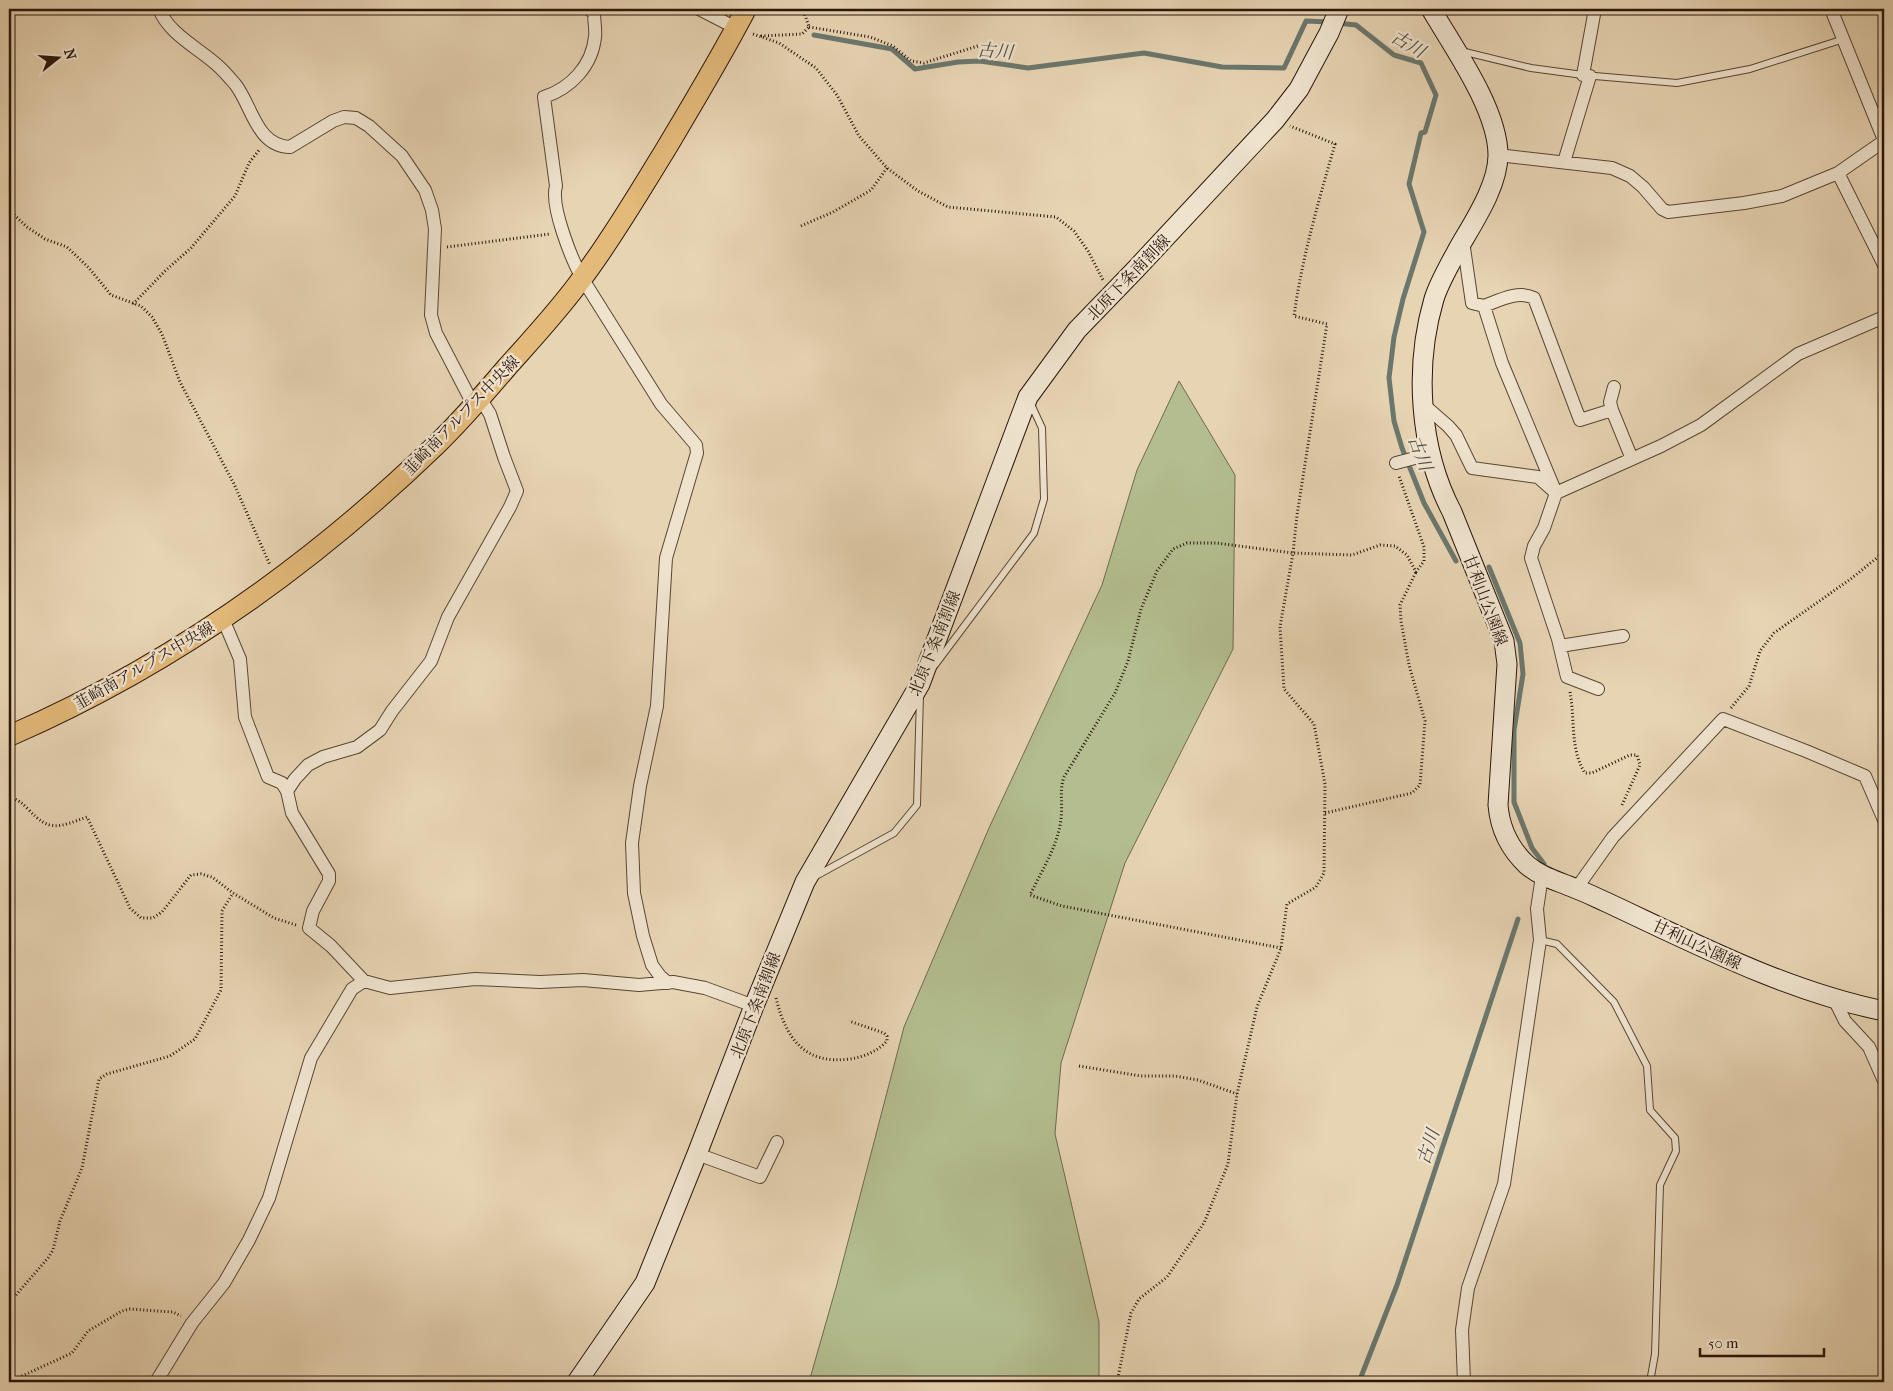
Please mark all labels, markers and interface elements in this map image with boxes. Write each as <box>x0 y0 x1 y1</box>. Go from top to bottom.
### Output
water label: 古川 <box>1387 26 1430 64</box>
north arrow <box>32 32 82 82</box>
water label: 古川 <box>976 39 1016 64</box>
text: N <box>60 47 80 62</box>
street label: 北原下条南割線 <box>1083 230 1174 324</box>
street label: 韮崎南アルプス中央線 <box>399 352 523 479</box>
water label: 古川 <box>1403 433 1437 476</box>
street label: 甘利山公園線 <box>1459 552 1512 648</box>
street label: 北原下条南割線 <box>905 588 964 699</box>
street label: 韮崎南アルプス中央線 <box>71 618 218 713</box>
street label: 甘利山公園線 <box>1649 916 1744 973</box>
street label: 北原下条南割線 <box>727 949 784 1061</box>
water label: 古川 <box>1413 1125 1445 1168</box>
scale bar <box>1700 1326 1824 1358</box>
text: 50 m <box>1708 1334 1739 1352</box>

